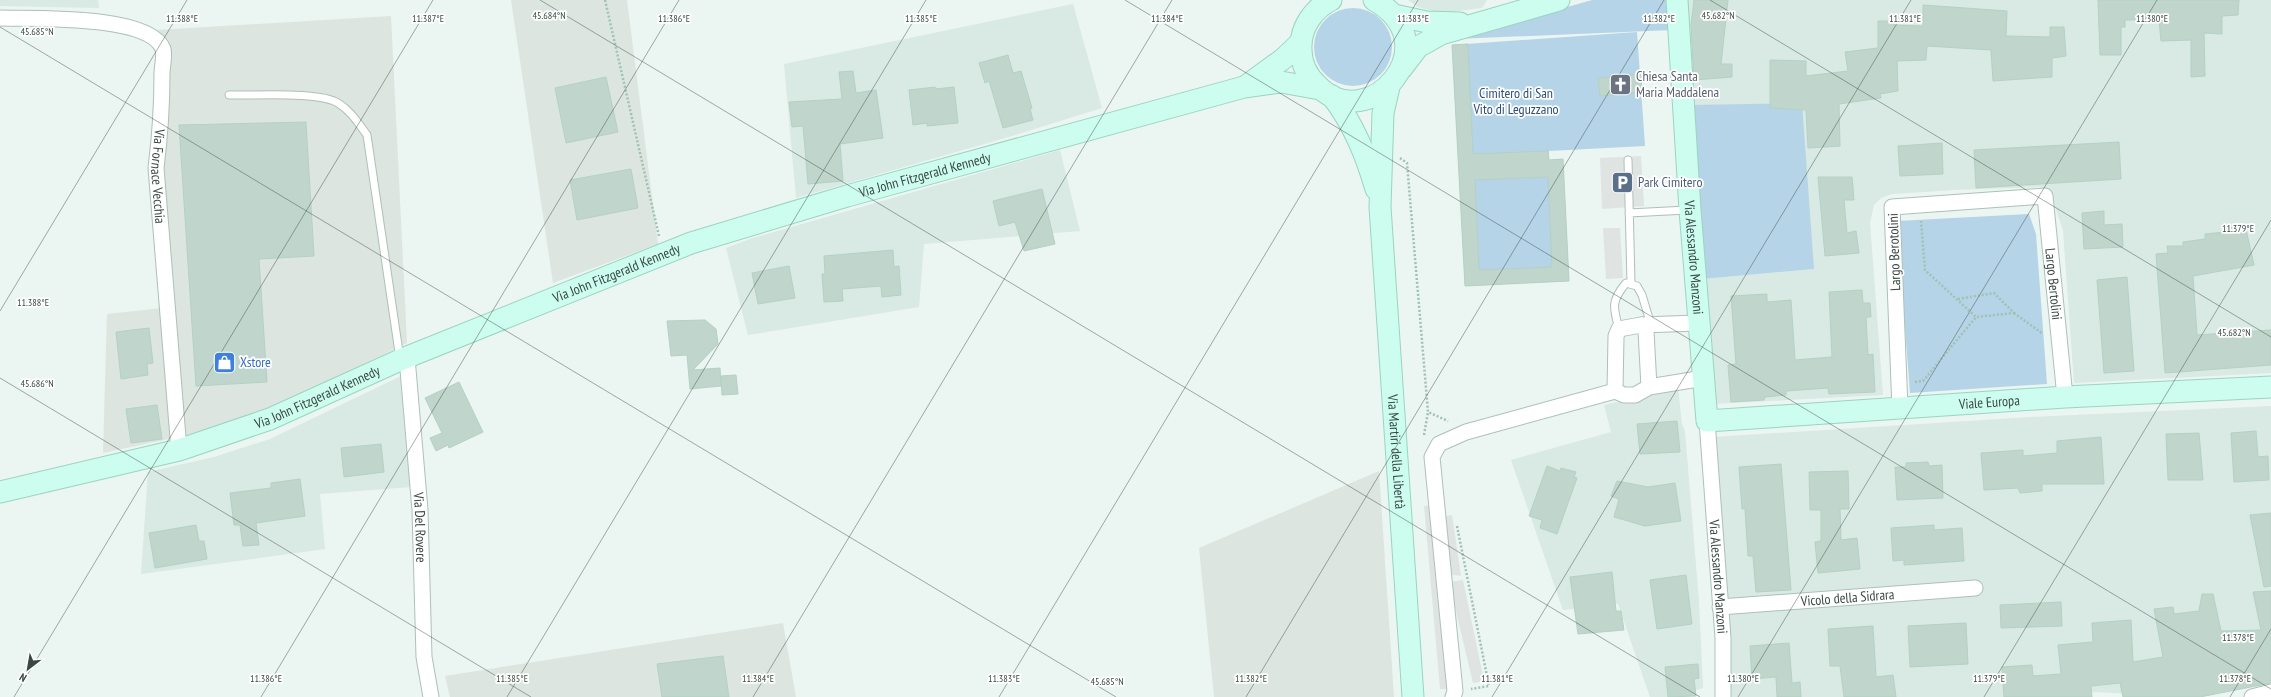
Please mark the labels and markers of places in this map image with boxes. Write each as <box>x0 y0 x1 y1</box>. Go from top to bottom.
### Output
place label: Chiesa Santa Maria Maddalena <box>1636 67 1719 101</box>
church icon: Chiesa Santa Maria Maddalena <box>1607 71 1633 97</box>
parking icon: Park Cimitero <box>1609 169 1635 195</box>
place label: Park Cimitero <box>1638 173 1702 191</box>
shop icon: Xstore <box>212 349 238 375</box>
place label: Xstore <box>240 353 271 371</box>

